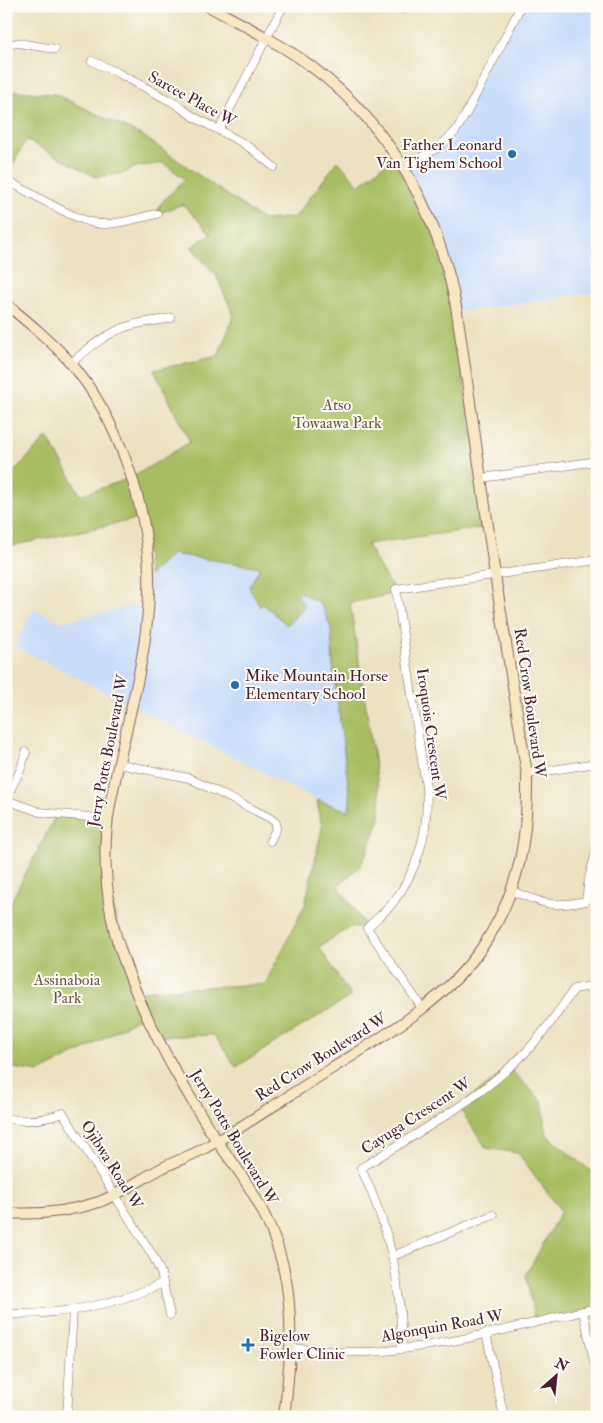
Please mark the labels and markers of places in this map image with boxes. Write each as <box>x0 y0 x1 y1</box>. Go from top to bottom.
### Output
place label: Father Leonard Van Tighem School <box>376 135 502 173</box>
marker: Father Leonard Van Tighem School <box>506 148 518 160</box>
place label: Mike Mountain Horse Elementary School <box>245 666 388 704</box>
marker: Mike Mountain Horse Elementary School <box>229 679 241 691</box>
place label: Bigelow Fowler Clinic <box>259 1326 346 1364</box>
marker: Bigelow Fowler Clinic <box>241 1338 255 1352</box>

